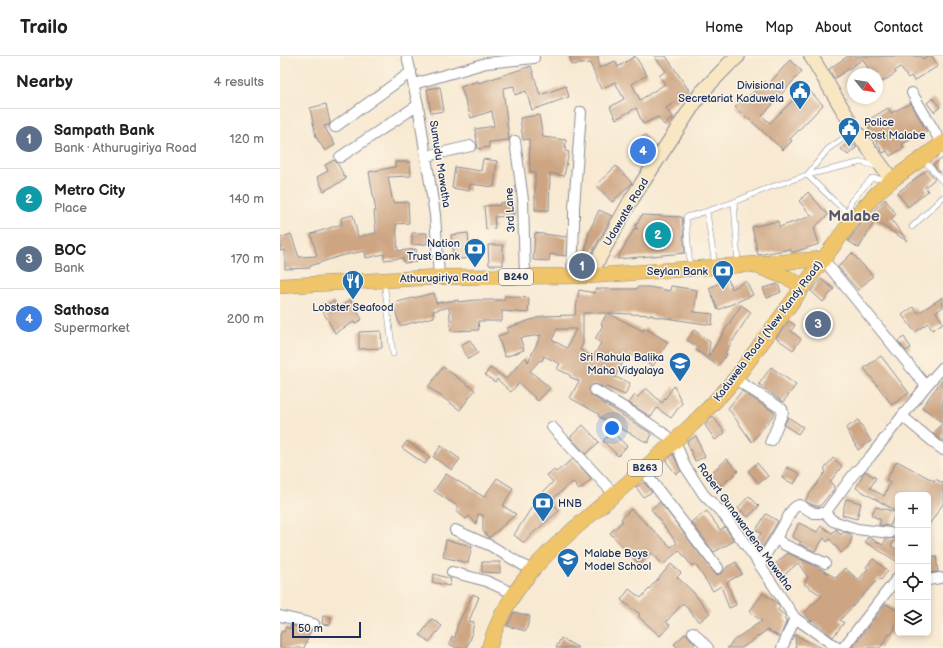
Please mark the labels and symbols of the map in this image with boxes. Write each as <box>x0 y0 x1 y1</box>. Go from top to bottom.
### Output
north arrow <box>847 68 883 104</box>
public building icon: Divisional Secretariat Kaduwela <box>787 78 813 111</box>
place label: Divisional Secretariat Kaduwela <box>678 79 784 105</box>
public building icon: Police Post Malabe <box>836 115 862 148</box>
place label: Police Post Malabe <box>864 116 926 142</box>
street label: Sumudu Mawatha <box>427 119 453 209</box>
pin: 4 <box>630 136 656 166</box>
street label: Udawatte Road <box>601 176 651 248</box>
street label: 3rd Lane <box>502 187 518 233</box>
district label: Malabe <box>828 207 880 226</box>
pin: 2 <box>645 220 671 250</box>
bank icon: Nation Trust Bank <box>462 236 488 269</box>
place label: Nation Trust Bank <box>407 237 461 263</box>
pin: 1 <box>569 251 595 281</box>
bank icon: Seylan Bank <box>710 258 736 291</box>
street label: Kaduwela Road (New Kandy Road) <box>711 258 825 404</box>
place label: Seylan Bank <box>647 265 709 278</box>
restaurant icon: Lobster Seafood <box>340 268 366 301</box>
road number: B240 <box>499 269 533 285</box>
street label: Athurugiriya Road <box>400 271 488 285</box>
place label: Lobster Seafood <box>312 301 394 314</box>
pin: 3 <box>805 309 831 339</box>
school or university icon: Sri Rahula Balika Maha Vidyalaya <box>667 350 693 383</box>
place label: Sri Rahula Balika Maha Vidyalaya <box>580 351 664 377</box>
your location <box>602 418 622 438</box>
road number: B263 <box>628 460 662 476</box>
street label: Robert Gunawardena Mawatha <box>694 461 796 593</box>
bank icon: HNB <box>530 490 556 523</box>
place label: HNB <box>558 497 582 510</box>
school or university icon: Malabe Boys Model School <box>555 546 581 579</box>
place label: Malabe Boys Model School <box>584 547 651 573</box>
scale bar <box>292 620 361 639</box>

